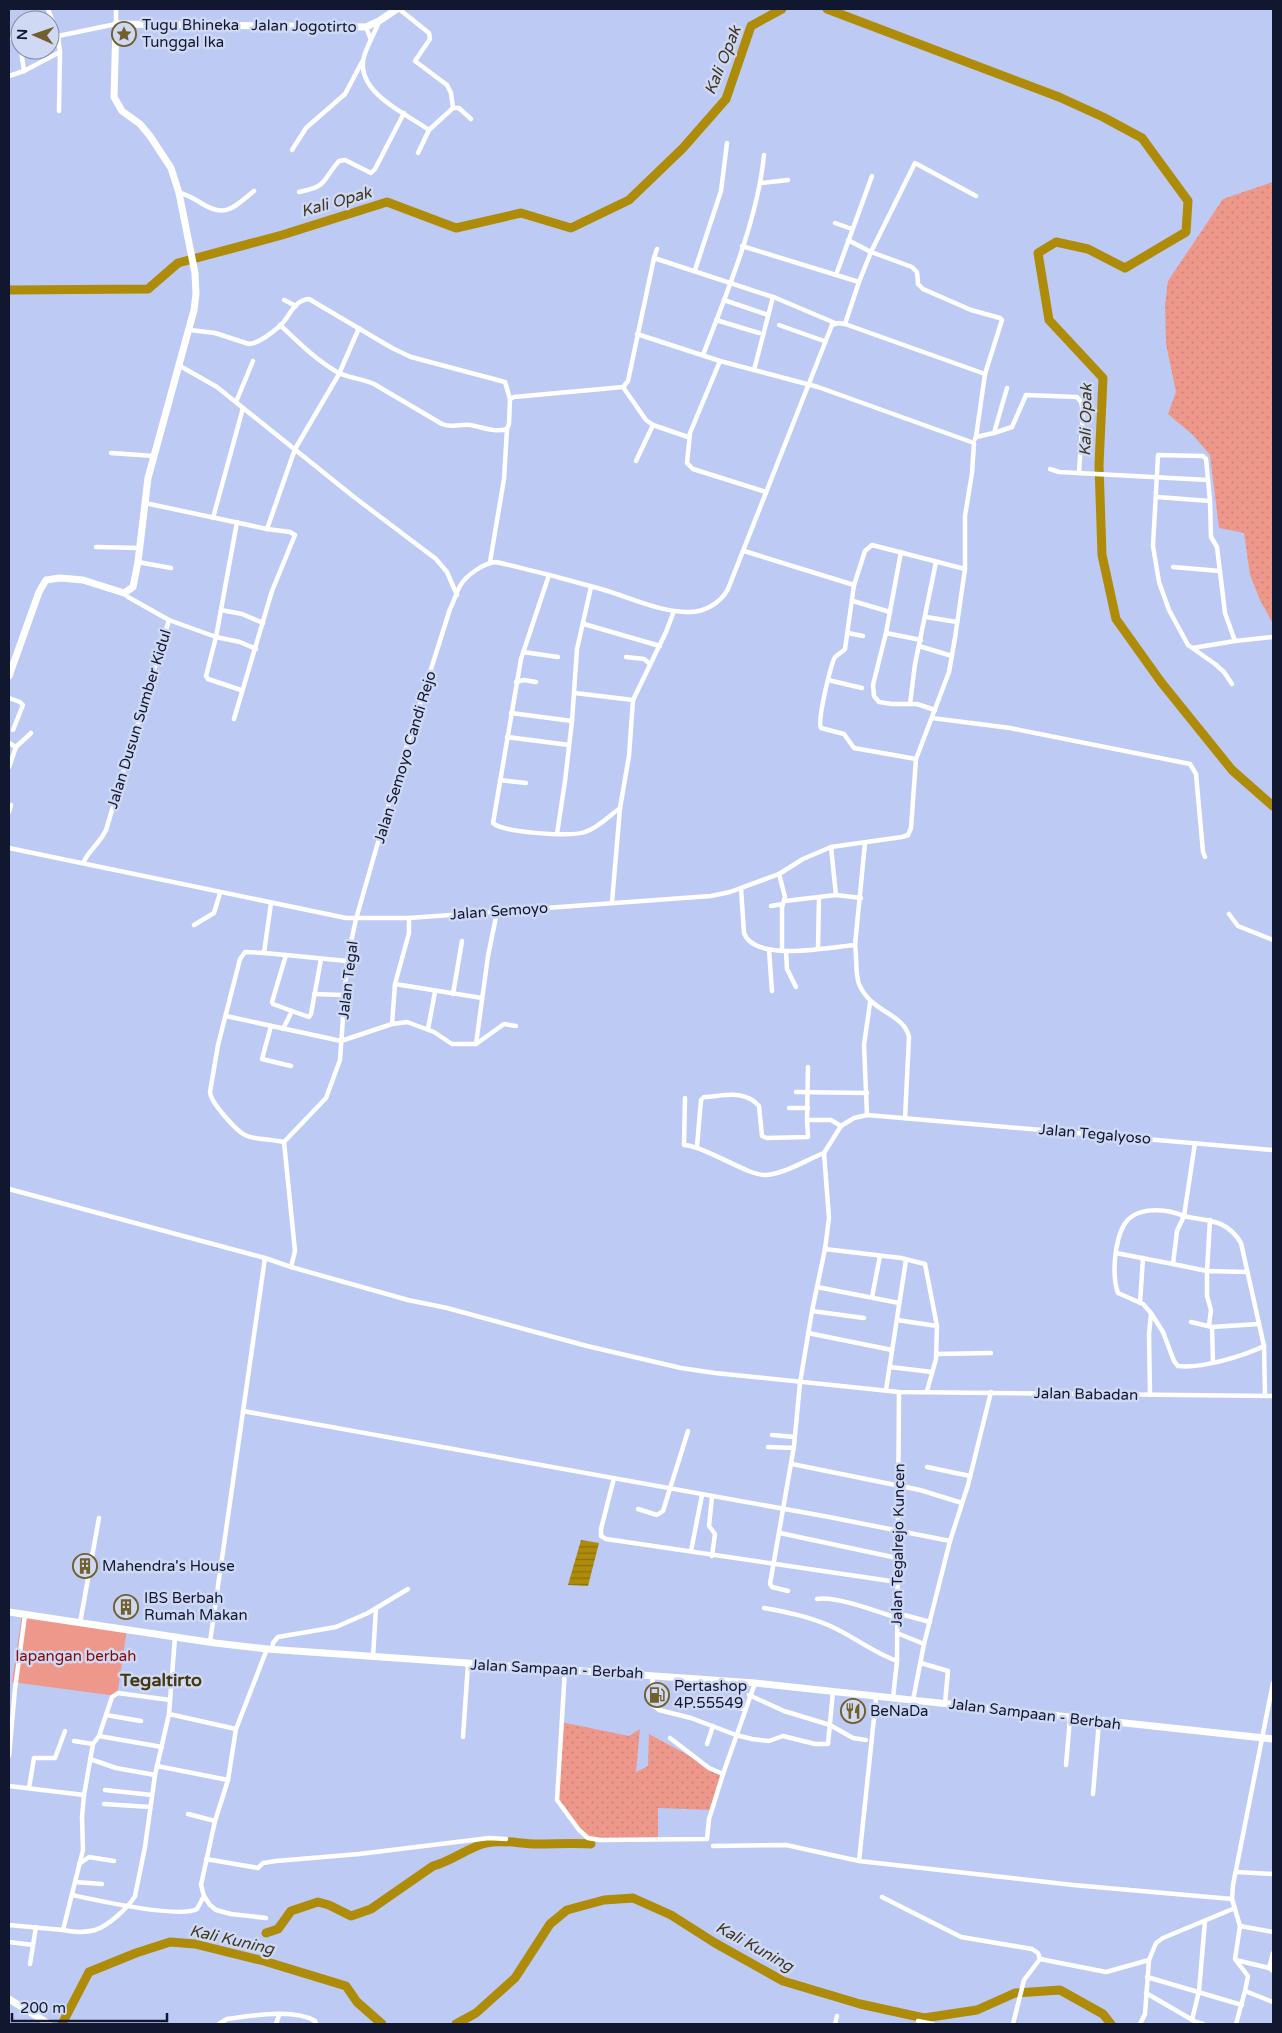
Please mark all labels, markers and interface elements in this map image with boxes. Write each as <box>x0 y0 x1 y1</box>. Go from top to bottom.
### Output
north arrow <box>10 10 60 60</box>
place label: Tugu Bhineka Tunggal Ika <box>142 16 239 51</box>
street label: Jalan Jogotirto <box>251 16 357 36</box>
place icon: Tugu Bhineka Tunggal Ika <box>111 21 137 47</box>
water label: Kali Opak <box>700 22 746 98</box>
text: N <box>14 29 31 40</box>
water label: Kali Opak <box>299 182 375 222</box>
water label: Kali Opak <box>1075 382 1097 456</box>
street label: Jalan Dusun Sumber Kidul <box>103 627 175 811</box>
street label: Jalan Semoyo Candi Rejo <box>370 669 440 845</box>
street label: Jalan Semoyo <box>449 899 549 923</box>
street label: Jalan Tegal <box>334 940 362 1020</box>
street label: Jalan Tegalyoso <box>1038 1120 1152 1148</box>
street label: Jalan Babadan <box>1034 1384 1138 1404</box>
street label: Jalan Tegalrejo Kuncen <box>888 1463 908 1627</box>
building icon: Mahendra's House <box>72 1553 98 1579</box>
place label: Mahendra's House <box>102 1557 235 1575</box>
place label: IBS Berbah Rumah Makan <box>144 1589 248 1624</box>
building icon: IBS Berbah Rumah Makan <box>113 1594 139 1620</box>
park label: lapangan berbah <box>16 1647 136 1665</box>
street label: Jalan Sampaan - Berbah <box>470 1655 644 1683</box>
district label: Tegaltirto <box>119 1669 202 1691</box>
place label: Pertashop 4P.55549 <box>674 1677 747 1712</box>
fuel station icon: Pertashop 4P.55549 <box>644 1682 670 1708</box>
street label: Jalan Sampaan - Berbah <box>948 1695 1122 1733</box>
restaurant icon: BeNaDa <box>840 1698 866 1724</box>
place label: BeNaDa <box>870 1702 928 1720</box>
water label: Kali Kuning <box>712 1917 798 1977</box>
water label: Kali Kuning <box>188 1921 277 1960</box>
scale bar <box>12 1990 168 2022</box>
text: 200 m <box>20 1999 66 2017</box>

